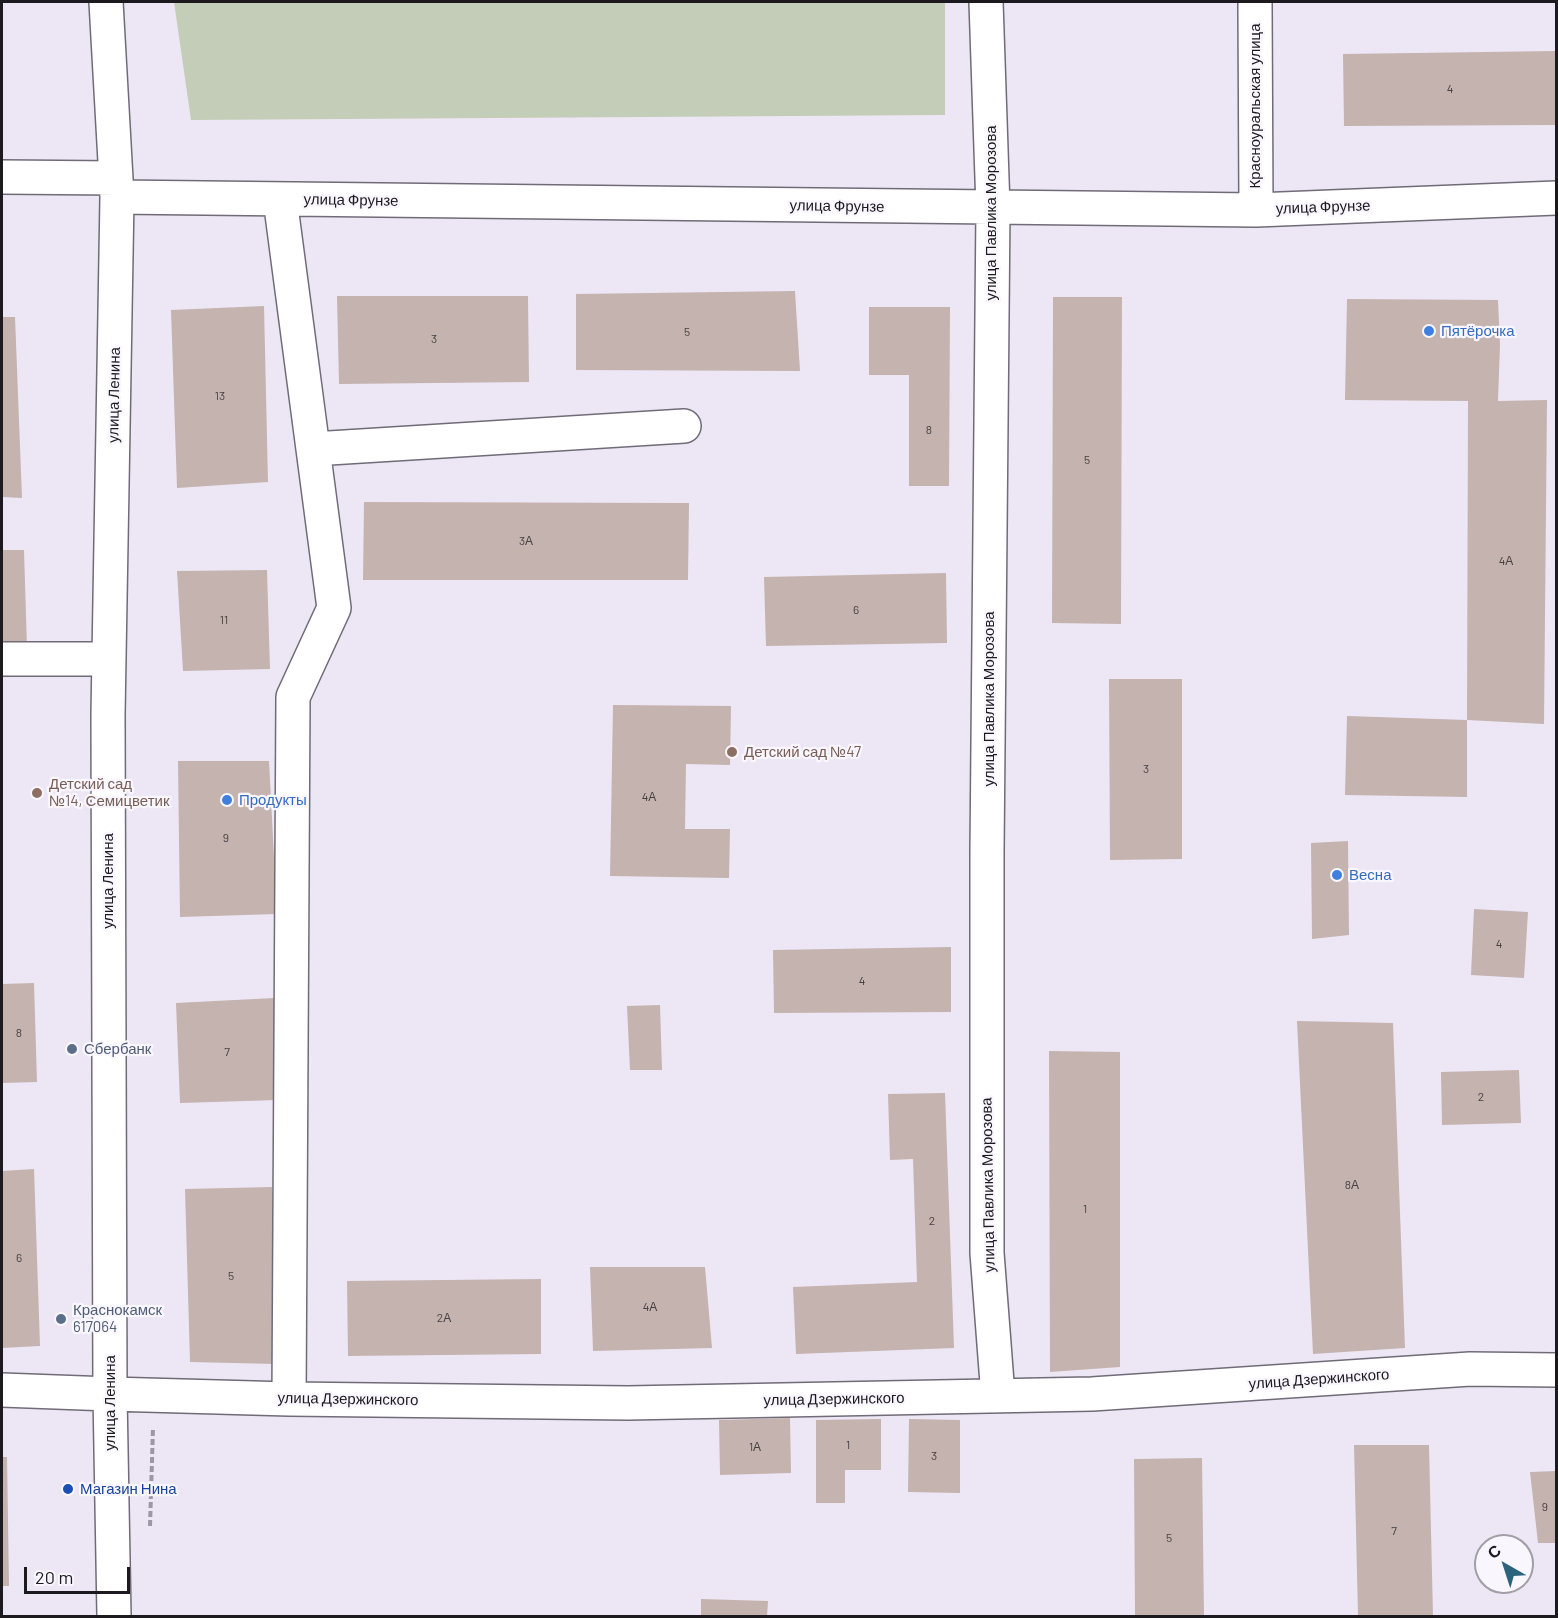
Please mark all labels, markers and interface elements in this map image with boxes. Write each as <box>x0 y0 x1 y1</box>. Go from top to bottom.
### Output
street label: Красноуральская улица <box>1246 23 1264 189</box>
house number: 4 <box>1447 82 1453 96</box>
street label: улица Павлика Морозова <box>982 125 1000 301</box>
street label: улица Фрунзе <box>304 190 398 210</box>
street label: улица Фрунзе <box>790 196 884 216</box>
street label: улица Фрунзе <box>1275 196 1371 218</box>
place label: Пятёрочка <box>1441 322 1515 340</box>
marker: Пятёрочка <box>1422 324 1436 338</box>
house number: 5 <box>684 325 690 339</box>
house number: 3 <box>431 332 437 346</box>
street label: улица Ленина <box>104 347 124 443</box>
house number: 13 <box>215 389 225 403</box>
house number: 8 <box>926 423 932 437</box>
house number: 5 <box>1084 453 1090 467</box>
house number: 3А <box>519 534 533 548</box>
house number: 4А <box>1499 554 1513 568</box>
house number: 6 <box>853 603 859 617</box>
street label: улица Павлика Морозова <box>980 611 998 787</box>
house number: 11 <box>220 613 228 627</box>
place label: Детский сад №47 <box>744 743 861 761</box>
marker: Детский сад №47 <box>725 745 739 759</box>
house number: 3 <box>1143 762 1149 776</box>
place label: Детский сад №14, Семицветик <box>49 775 169 810</box>
marker: Детский сад №14, Семицветик <box>30 786 44 800</box>
house number: 4А <box>642 790 656 804</box>
place label: Продукты <box>239 791 307 809</box>
marker: Продукты <box>220 793 234 807</box>
house number: 9 <box>223 831 229 845</box>
street label: улица Ленина <box>99 833 117 929</box>
place label: Весна <box>1349 866 1391 884</box>
marker: Весна <box>1330 868 1344 882</box>
house number: 4 <box>1496 937 1502 951</box>
house number: 4 <box>859 974 865 988</box>
house number: 8 <box>16 1026 22 1040</box>
place label: Сбербанк <box>84 1040 151 1058</box>
marker: Сбербанк <box>65 1042 79 1056</box>
house number: 7 <box>224 1045 230 1059</box>
house number: 2 <box>1478 1090 1484 1104</box>
street label: улица Павлика Морозова <box>977 1097 999 1273</box>
house number: 8А <box>1345 1178 1359 1192</box>
house number: 1 <box>1083 1202 1087 1216</box>
house number: 2 <box>929 1214 935 1228</box>
house number: 6 <box>16 1251 22 1265</box>
house number: 5 <box>228 1269 234 1283</box>
house number: 4А <box>643 1300 657 1314</box>
place label: Краснокамск 617064 <box>73 1301 162 1336</box>
house number: 2А <box>437 1311 451 1325</box>
marker: Краснокамск 617064 <box>54 1312 68 1326</box>
street label: улица Ленина <box>101 1355 119 1451</box>
street label: улица Дзержинского <box>1248 1365 1390 1393</box>
street label: улица Дзержинского <box>277 1389 419 1409</box>
street label: улица Дзержинского <box>763 1389 905 1409</box>
house number: 1 <box>846 1438 850 1452</box>
house number: 1А <box>749 1440 761 1454</box>
house number: 3 <box>931 1449 937 1463</box>
place label: Магазин Нина <box>80 1480 177 1498</box>
marker: Магазин Нина <box>61 1482 75 1496</box>
house number: 9 <box>1542 1500 1548 1514</box>
house number: 7 <box>1391 1524 1397 1538</box>
house number: 5 <box>1166 1531 1172 1545</box>
north arrow <box>1474 1534 1534 1594</box>
text: С <box>1483 1540 1504 1562</box>
scale bar <box>27 1555 134 1593</box>
text: 20 m <box>35 1566 73 1588</box>

